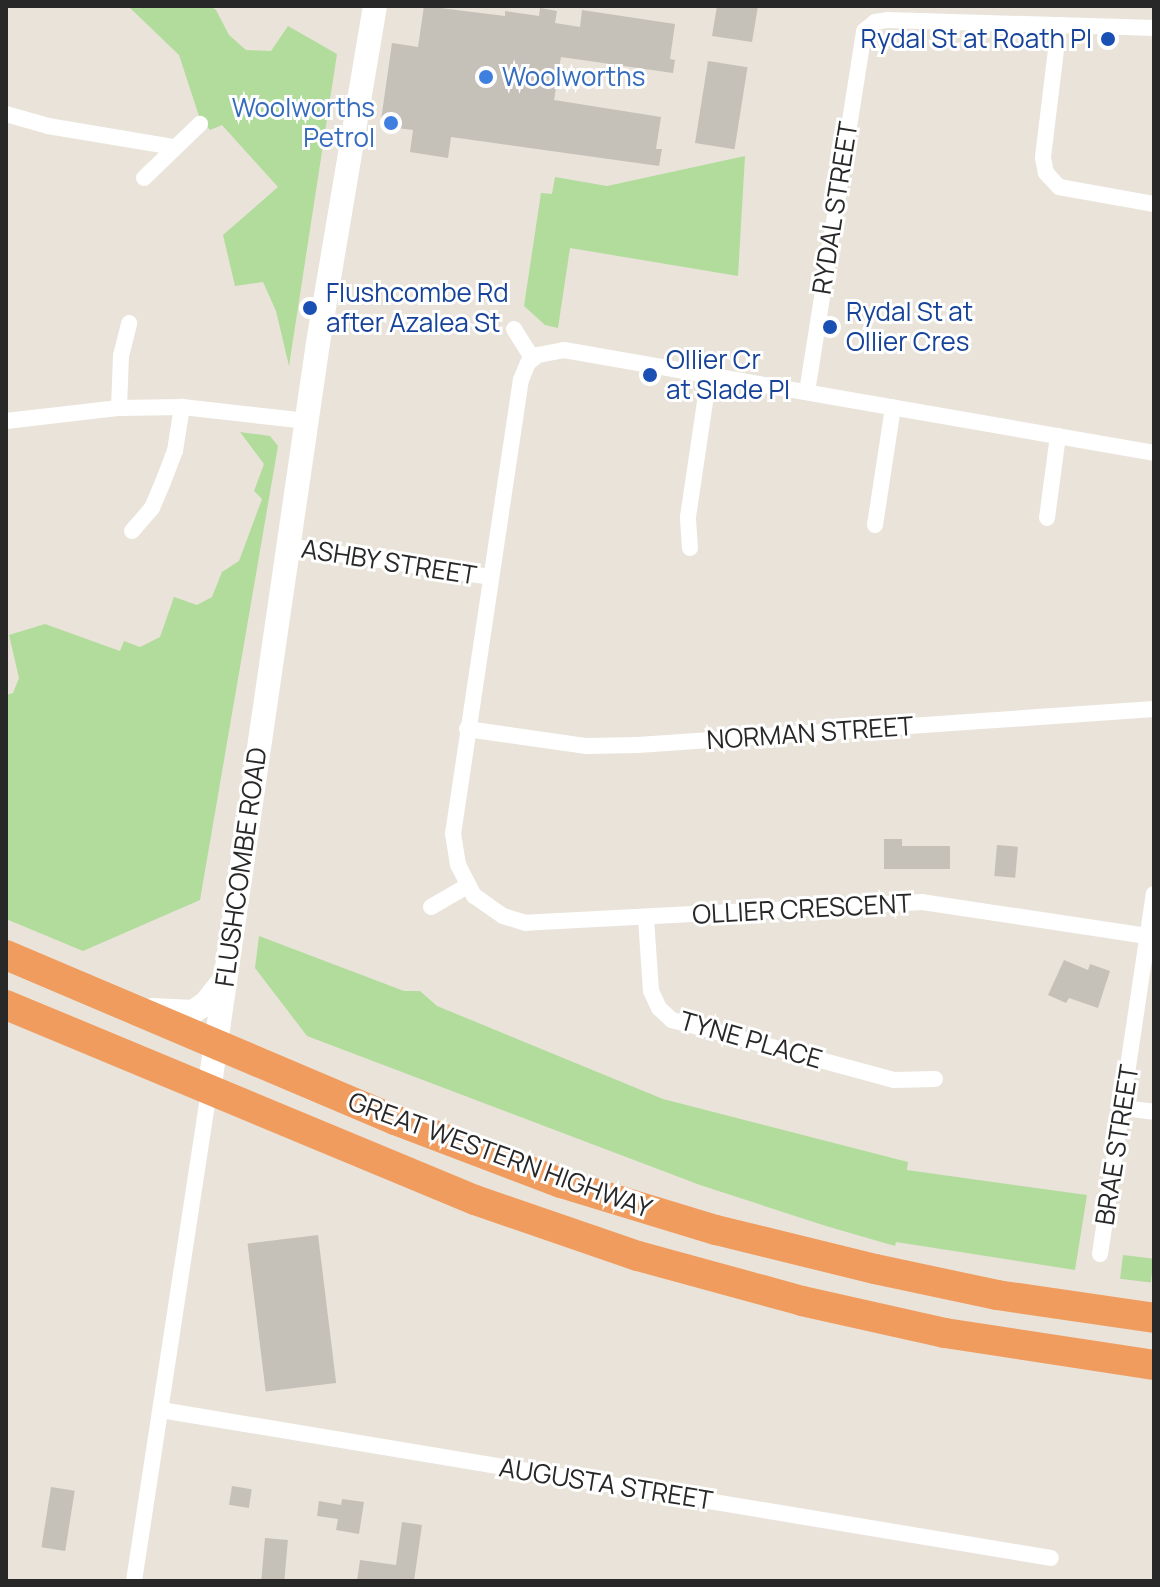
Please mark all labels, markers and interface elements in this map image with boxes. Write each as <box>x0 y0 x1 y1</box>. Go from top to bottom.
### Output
place label: Rydal St at Roath Pl <box>861 23 1092 55</box>
marker: Rydal St at Roath Pl <box>1099 30 1117 48</box>
place label: Woolworths <box>502 61 645 93</box>
marker: Woolworths <box>477 68 495 86</box>
place label: Woolworths Petrol <box>232 92 375 154</box>
marker: Woolworths Petrol <box>382 114 400 132</box>
street label: RYDAL STREET <box>806 119 864 297</box>
place label: Flushcombe Rd after Azalea St <box>326 277 509 338</box>
place label: Rydal St at Ollier Cres <box>846 296 973 358</box>
marker: Flushcombe Rd after Azalea St <box>301 299 319 317</box>
marker: Rydal St at Ollier Cres <box>821 318 839 336</box>
place label: Ollier Cr at Slade Pl <box>666 344 790 406</box>
marker: Ollier Cr at Slade Pl <box>641 366 659 384</box>
street label: ASHBY STREET <box>299 533 479 591</box>
street label: NORMAN STREET <box>705 710 915 756</box>
street label: FLUSHCOMBE ROAD <box>209 745 273 989</box>
street label: OLLIER CRESCENT <box>691 888 913 930</box>
street label: TYNE PLACE <box>676 1005 826 1075</box>
street label: BRAE STREET <box>1089 1063 1145 1227</box>
street label: GREAT WESTERN HIGHWAY <box>344 1085 656 1225</box>
street label: AUGUSTA STREET <box>497 1452 715 1516</box>

